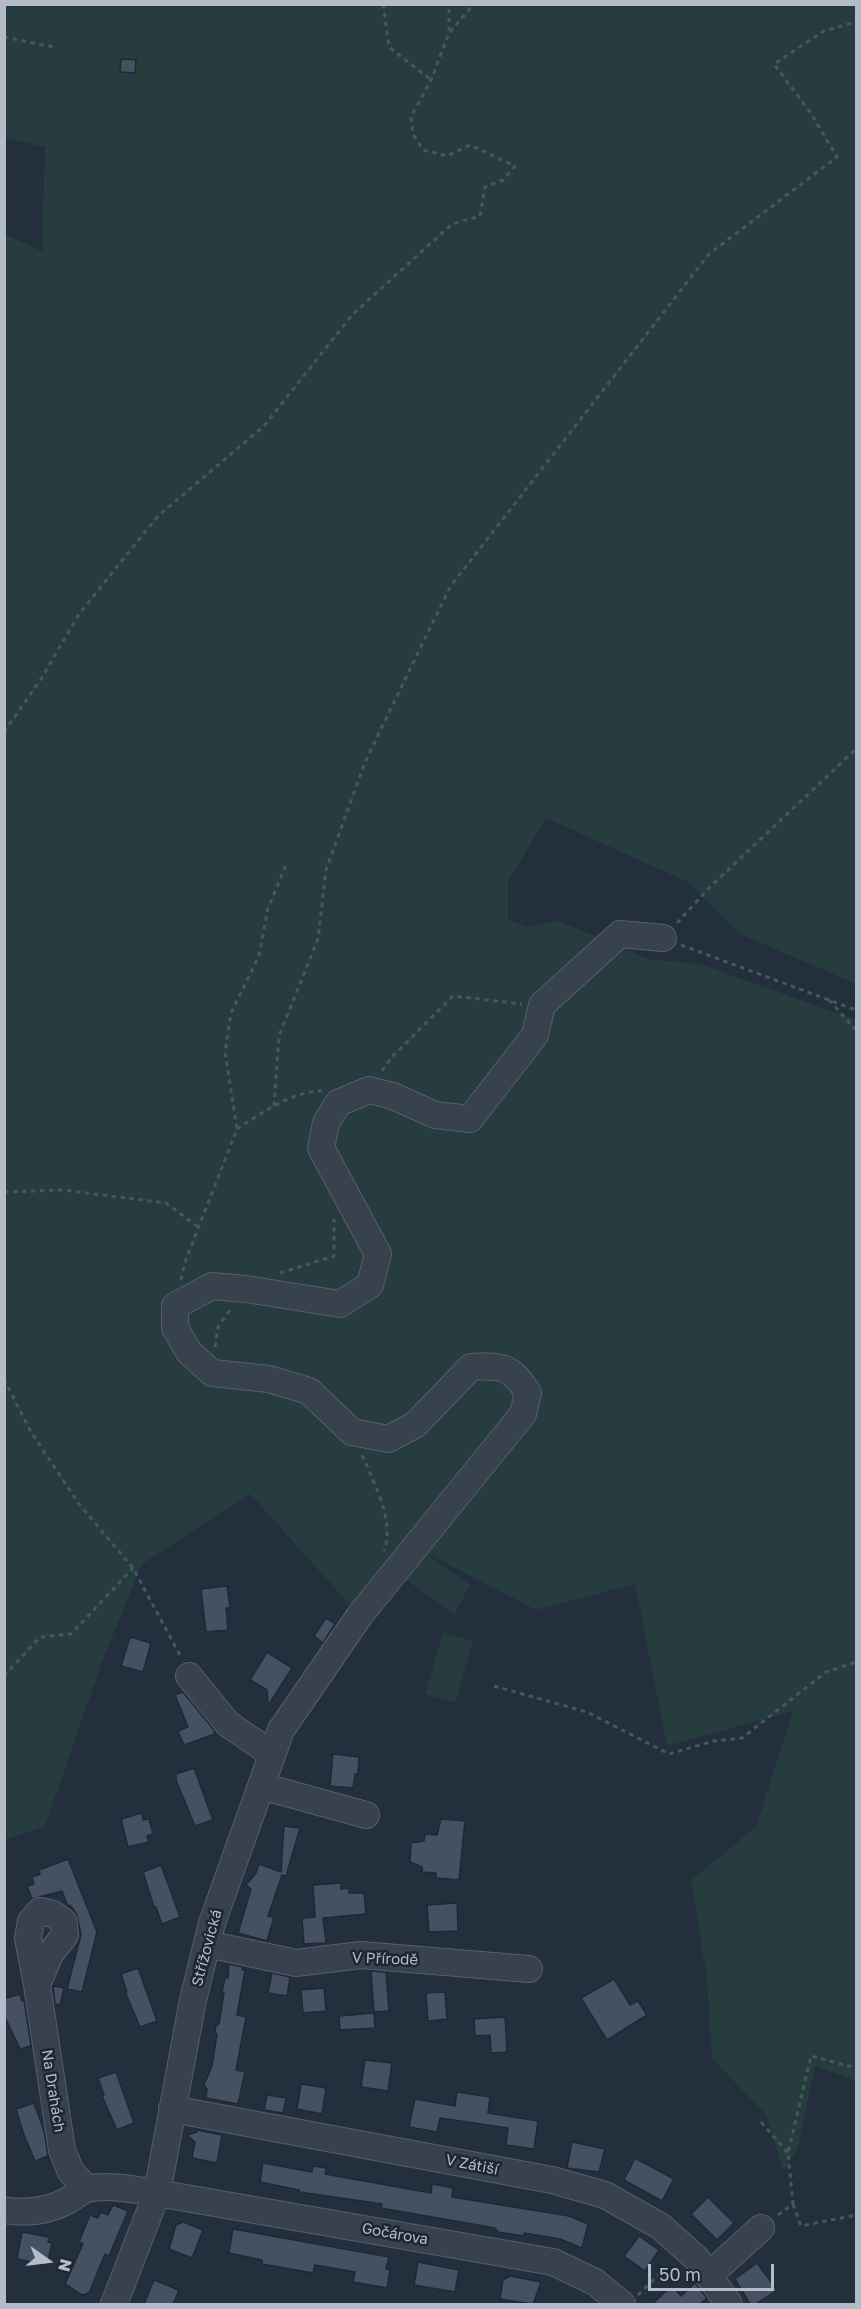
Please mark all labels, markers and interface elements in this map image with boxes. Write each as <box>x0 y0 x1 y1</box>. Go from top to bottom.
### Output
street label: Střížovická <box>188 1908 226 1988</box>
street label: V Přírodě <box>352 1949 418 1969</box>
street label: Na Drahách <box>38 2048 68 2134</box>
street label: V Zátiší <box>444 2151 500 2179</box>
street label: Gočárova <box>360 2219 430 2249</box>
north arrow <box>18 2231 78 2291</box>
scale bar <box>651 2252 777 2290</box>
text: N <box>54 2257 77 2274</box>
text: 50 m <box>659 2263 701 2285</box>

